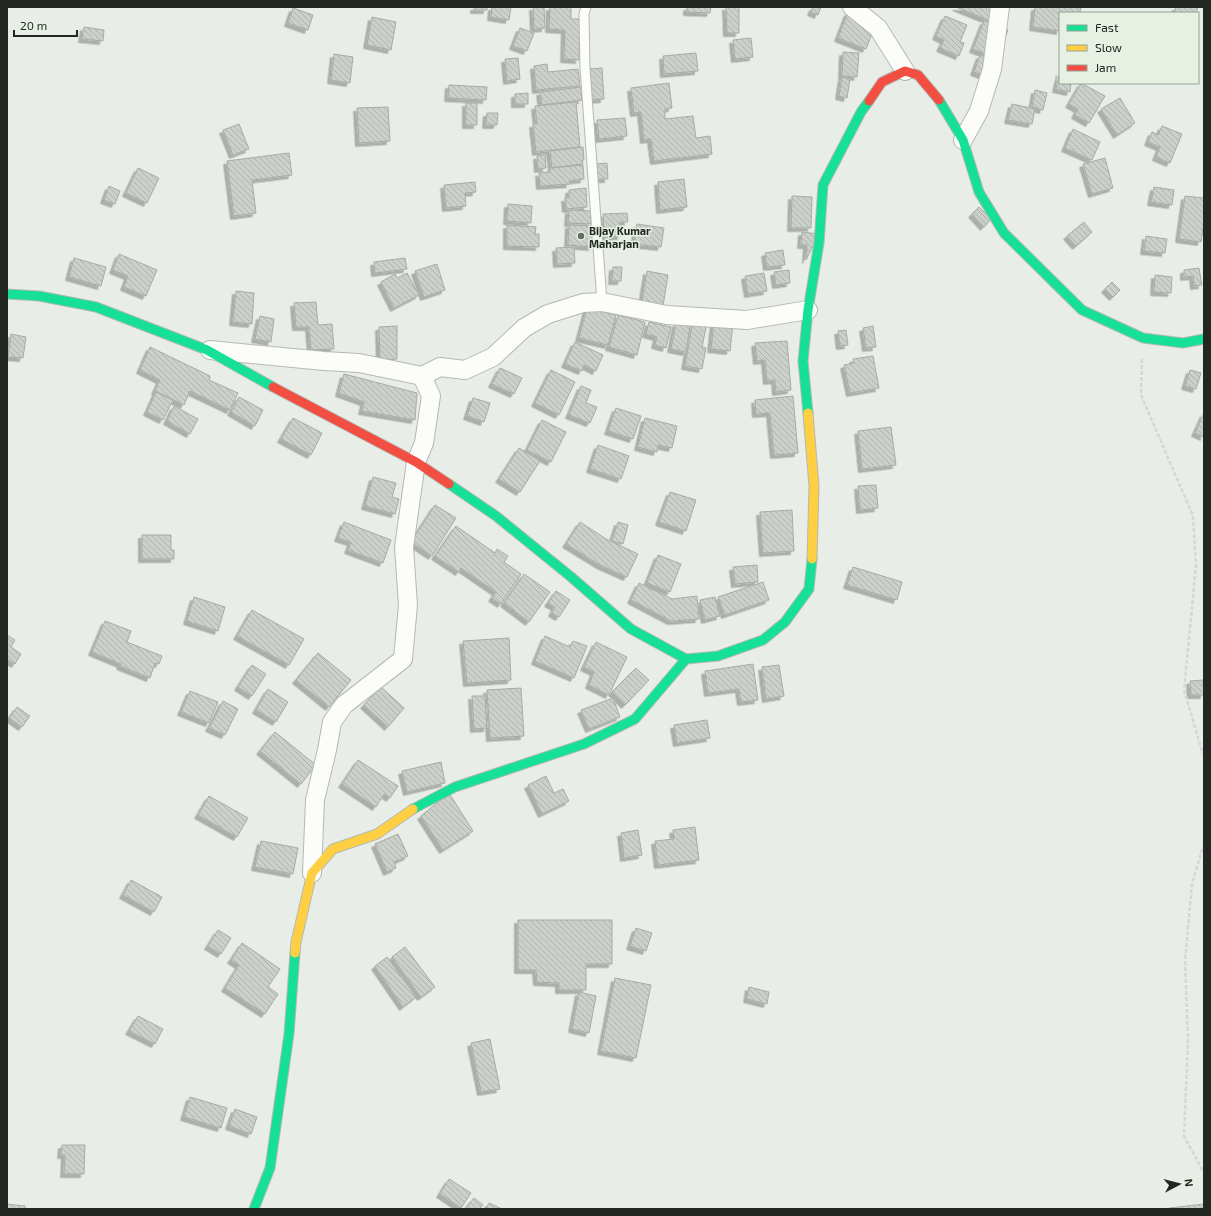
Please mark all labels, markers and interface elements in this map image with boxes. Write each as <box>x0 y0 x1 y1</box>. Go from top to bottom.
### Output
scale bar <box>14 12 77 38</box>
legend <box>1059 12 1199 84</box>
text: 20 m <box>20 18 47 32</box>
text: Fast <box>1095 20 1119 34</box>
text: Slow <box>1095 40 1122 54</box>
text: Jam <box>1095 60 1116 74</box>
place label: Bijay Kumar Maharjan <box>589 224 651 251</box>
marker: Bijay Kumar Maharjan <box>576 231 586 241</box>
north arrow <box>1159 1164 1199 1204</box>
text: N <box>1182 1178 1196 1188</box>

